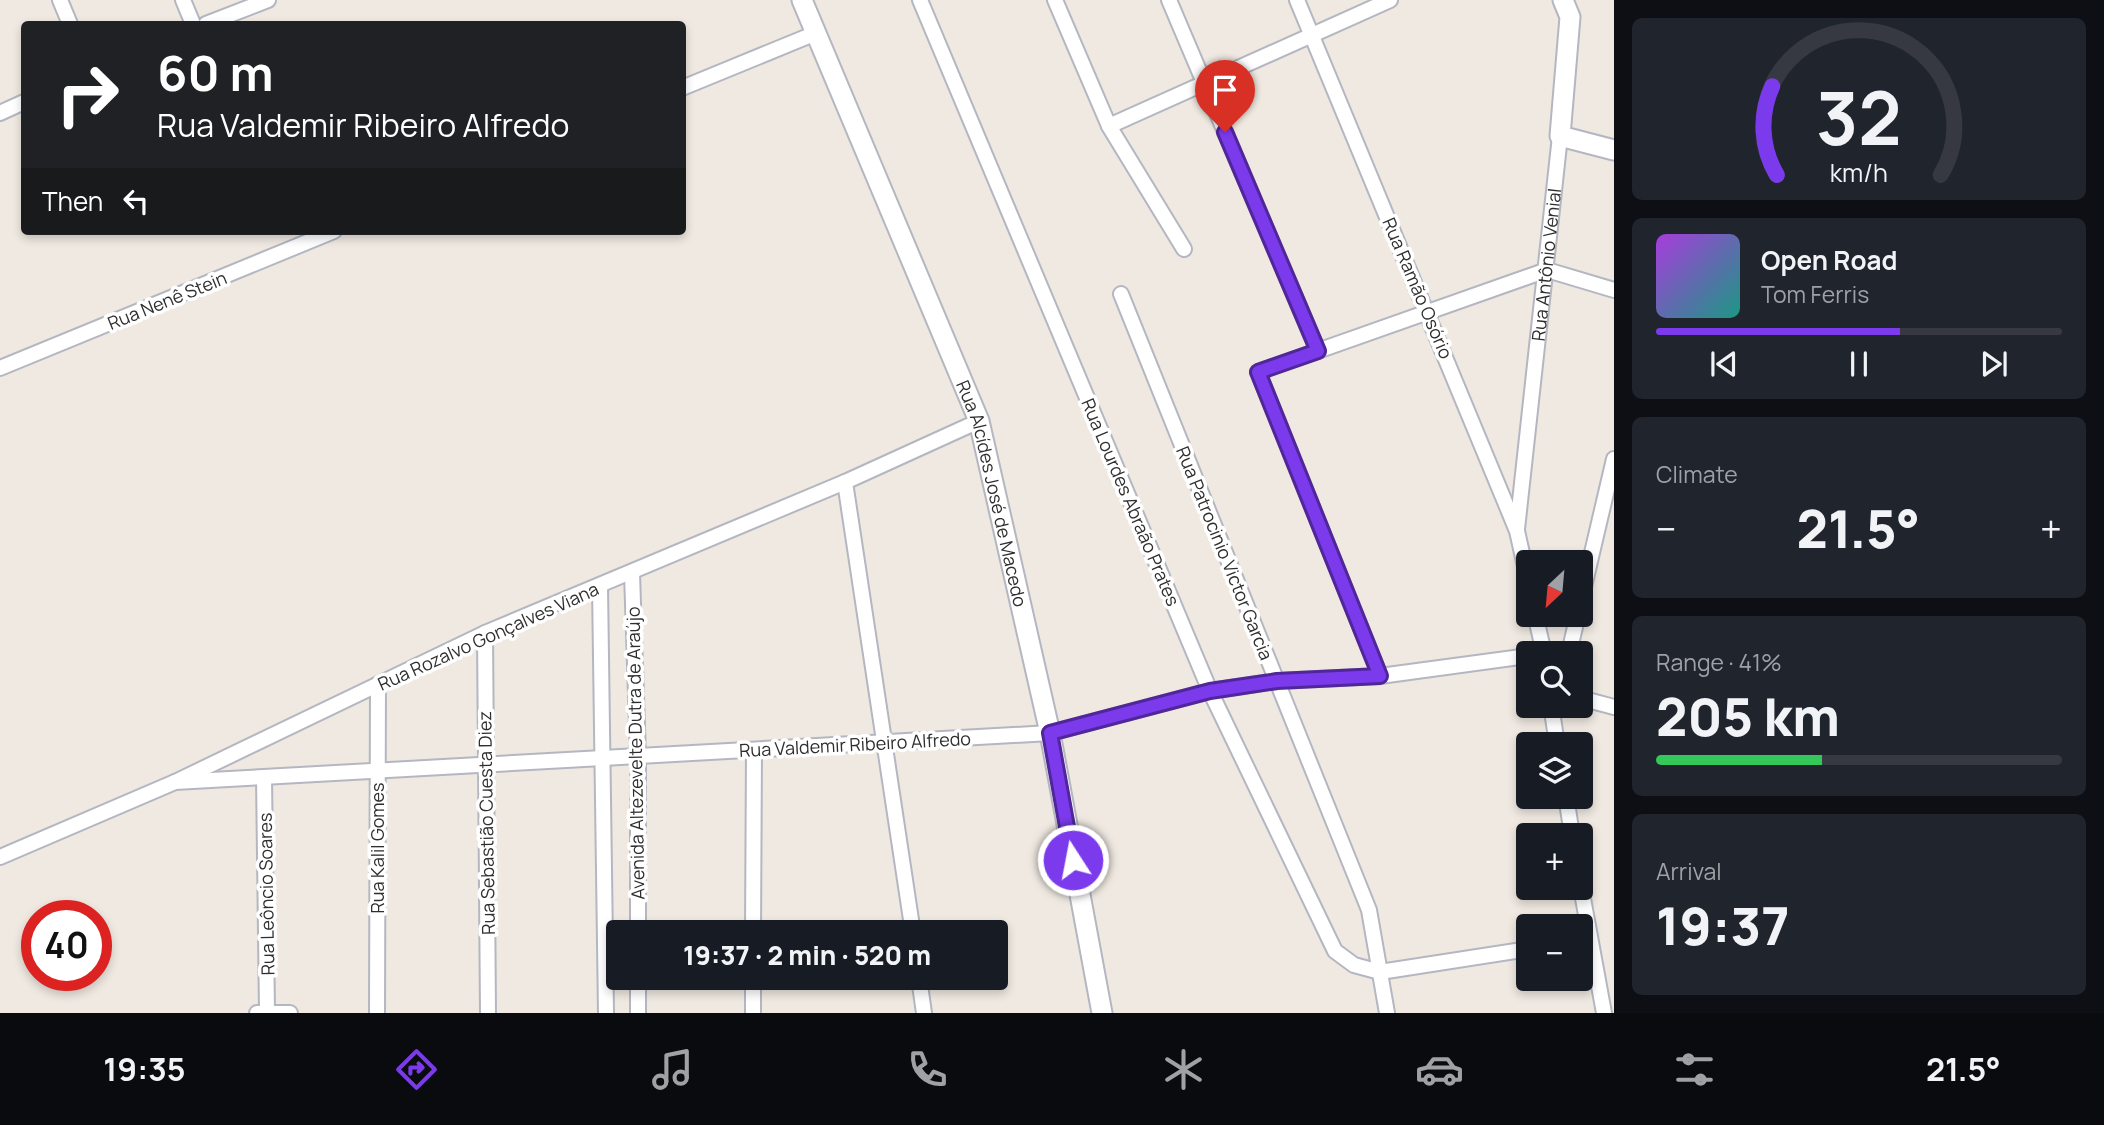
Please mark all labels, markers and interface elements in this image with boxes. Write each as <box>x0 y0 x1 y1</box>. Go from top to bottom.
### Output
text: 60 m <box>157 39 274 106</box>
icon: right <box>42 49 133 140</box>
pin <box>1195 60 1255 132</box>
text: 32 <box>1816 67 1902 167</box>
icon: arrive <box>1206 71 1244 109</box>
text: Rua Valdemir Ribeiro Alfredo <box>157 103 569 147</box>
text: km/h <box>1830 155 1888 190</box>
icon: left <box>117 182 155 220</box>
text: Then <box>42 183 103 219</box>
street label: Rua Antônio Venial <box>1526 187 1566 342</box>
street label: Rua Ramão Osório <box>1377 214 1459 362</box>
text: Open Road <box>1761 242 1897 278</box>
street label: Rua Nenê Stein <box>104 265 230 335</box>
text: Tom Ferris <box>1761 278 1869 310</box>
icon: previous <box>1705 345 1743 383</box>
icon: pause <box>1840 345 1878 383</box>
icon: next <box>1975 345 2013 383</box>
street label: Rua Alcídes José de Macedo <box>951 376 1033 609</box>
street label: Rua Lourdes Abraão Prates <box>1076 395 1186 609</box>
street label: Rua Patrocinio Victor Garcia <box>1171 443 1279 663</box>
text: Climate <box>1656 458 1738 490</box>
text: 21.5° <box>1797 493 1920 564</box>
text: − <box>1656 502 1677 554</box>
text: + <box>2040 502 2062 554</box>
north arrow <box>1516 550 1592 626</box>
map controls <box>1516 550 1593 991</box>
street label: Rua Rozalvo Gonçalves Viana <box>374 576 602 696</box>
street label: Avenida Altezevelte Dutra de Araújo <box>620 606 650 900</box>
button: search <box>1516 641 1593 718</box>
text: Range · 41% <box>1656 646 1782 678</box>
text: 205 km <box>1656 681 1840 752</box>
street label: Rua Sebastião Cuesta Diez <box>472 711 500 935</box>
street label: Rua Valdemir Ribeiro Alfredo <box>739 726 971 762</box>
button: layers <box>1516 732 1593 809</box>
street label: Rua Kalil Gomes <box>365 782 389 914</box>
street label: Rua Leôncio Soares <box>253 812 279 976</box>
position arrow <box>1036 823 1110 897</box>
button: + <box>1516 823 1593 900</box>
text: Arrival <box>1656 855 1722 887</box>
text: 19:37 <box>1656 890 1790 961</box>
speed limit sign: 40 <box>21 900 112 991</box>
button: − <box>1516 914 1593 991</box>
text: 19:37 · 2 min · 520 m <box>683 937 931 973</box>
icon: directions <box>392 1045 441 1094</box>
icon: music <box>648 1045 697 1094</box>
icon: phone <box>903 1045 952 1094</box>
icon: climate <box>1159 1045 1208 1094</box>
icon: car <box>1415 1045 1464 1094</box>
icon: filters <box>1670 1045 1719 1094</box>
text: 19:35 <box>103 1047 186 1091</box>
text: 21.5° <box>1926 1047 2001 1091</box>

